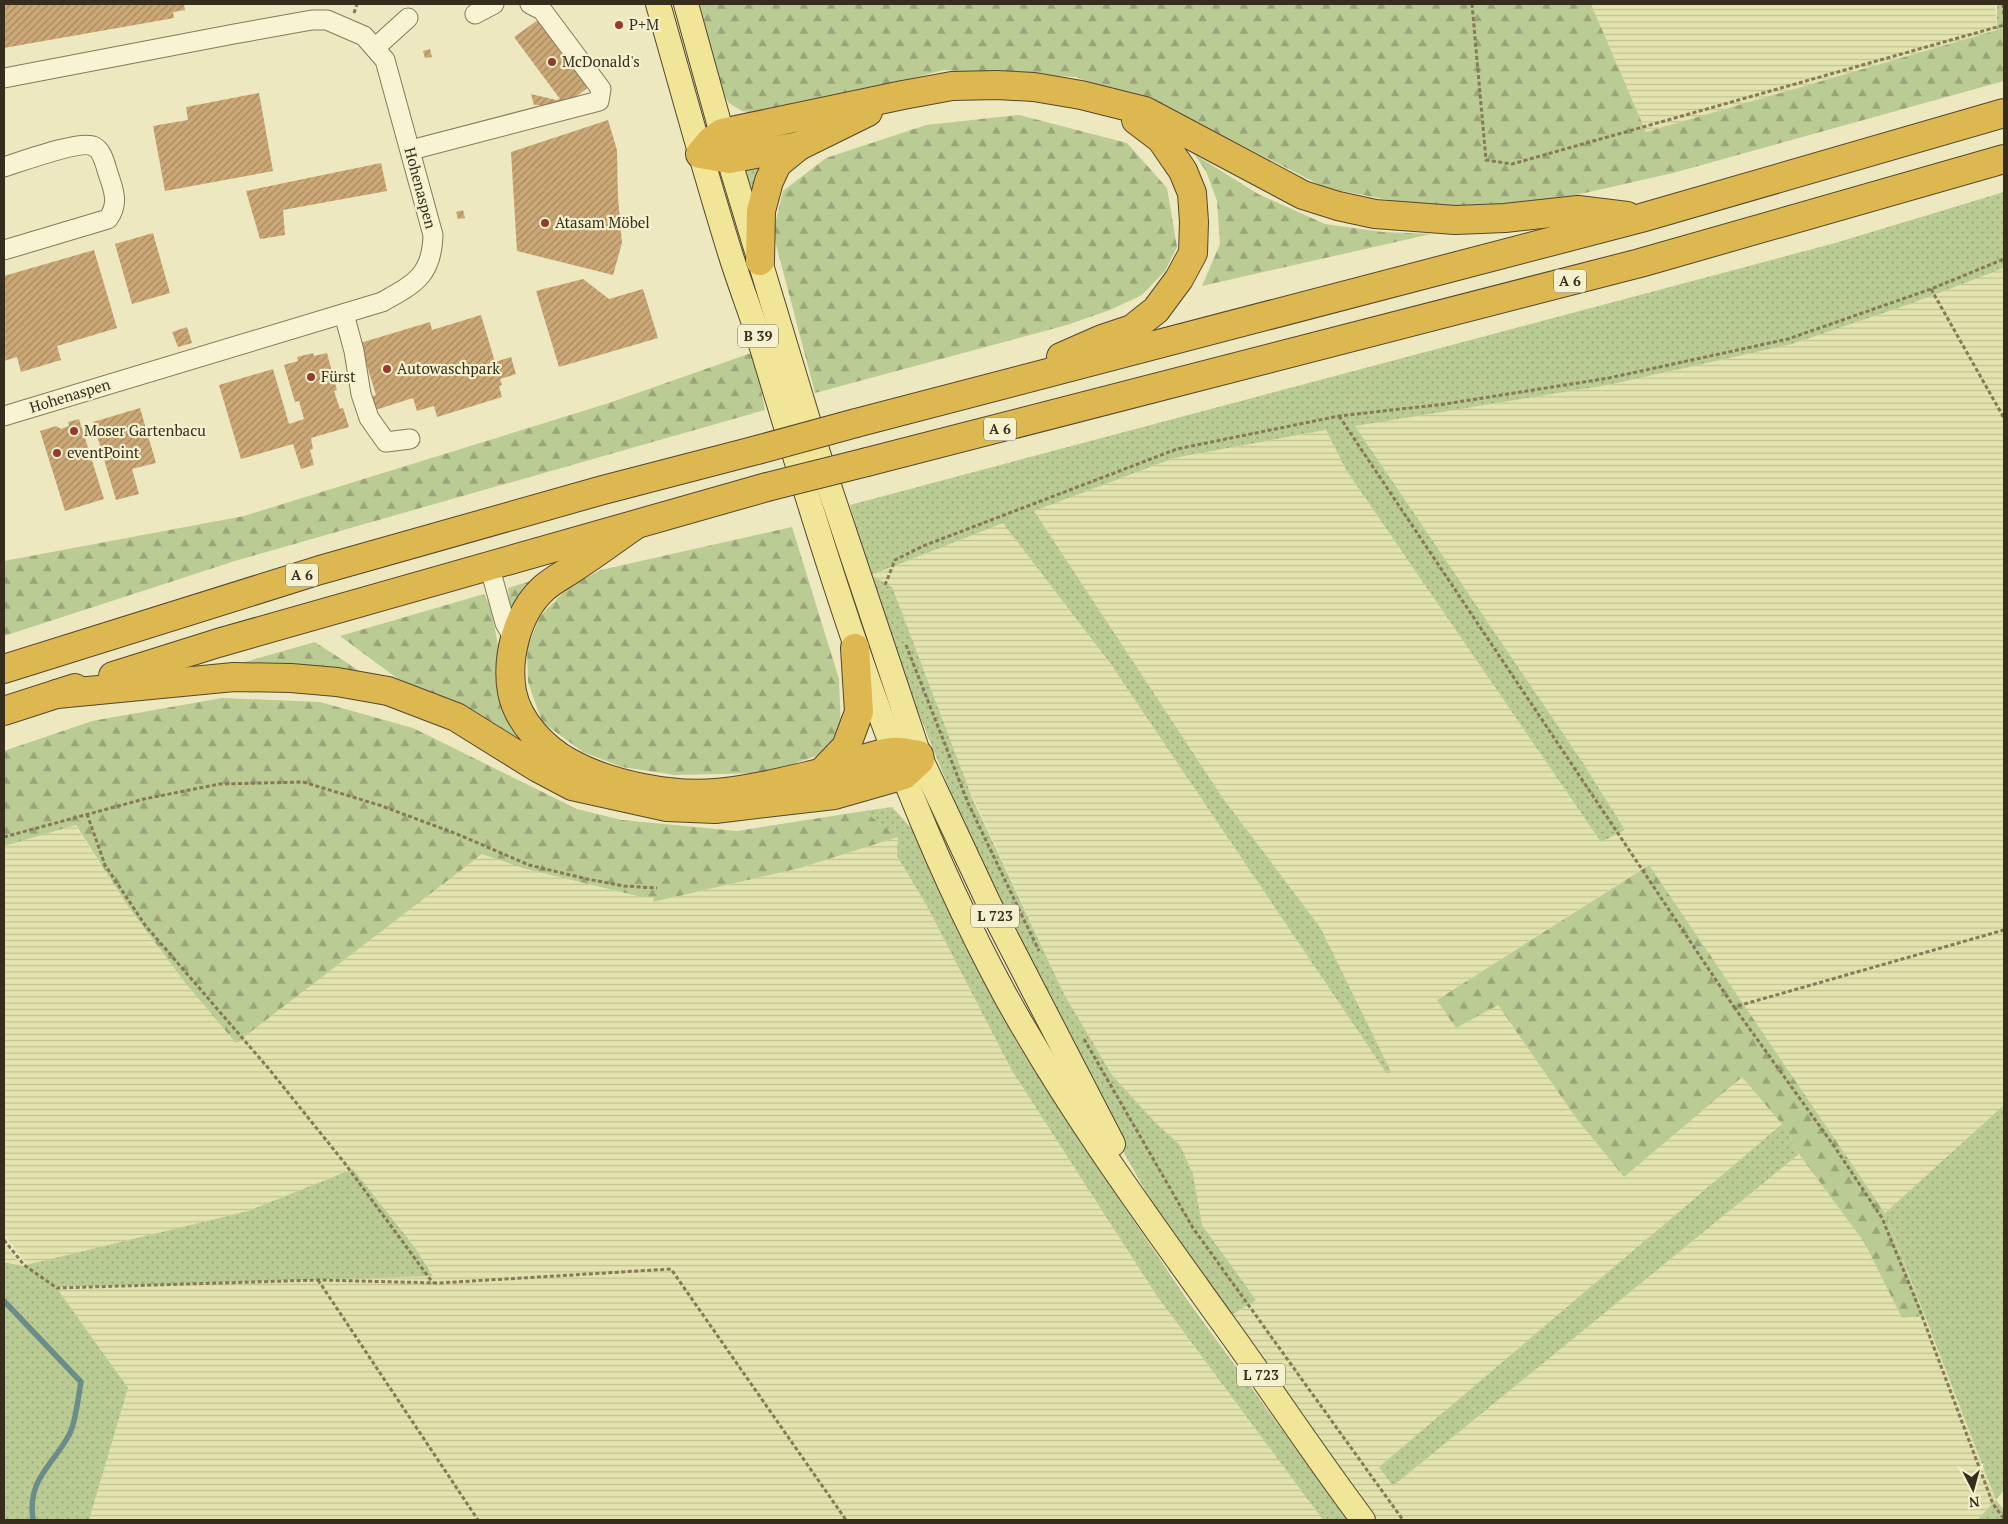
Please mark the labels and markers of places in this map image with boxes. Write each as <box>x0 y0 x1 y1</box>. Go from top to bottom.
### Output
place label: P+M <box>629 14 659 34</box>
marker: P+M <box>613 19 625 31</box>
place label: McDonald's <box>562 51 640 71</box>
marker: McDonald's <box>546 56 558 68</box>
place label: Atasam Möbel <box>555 212 650 232</box>
marker: Atasam Möbel <box>539 217 551 229</box>
place label: Autowaschpark <box>397 358 500 378</box>
marker: Autowaschpark <box>381 363 393 375</box>
place label: Fürst <box>321 366 356 386</box>
marker: Fürst <box>305 371 317 383</box>
place label: Moser Gartenbacu <box>84 420 206 440</box>
marker: Moser Gartenbacu <box>68 425 80 437</box>
place label: eventPoint <box>67 442 140 462</box>
marker: eventPoint <box>51 447 63 459</box>

